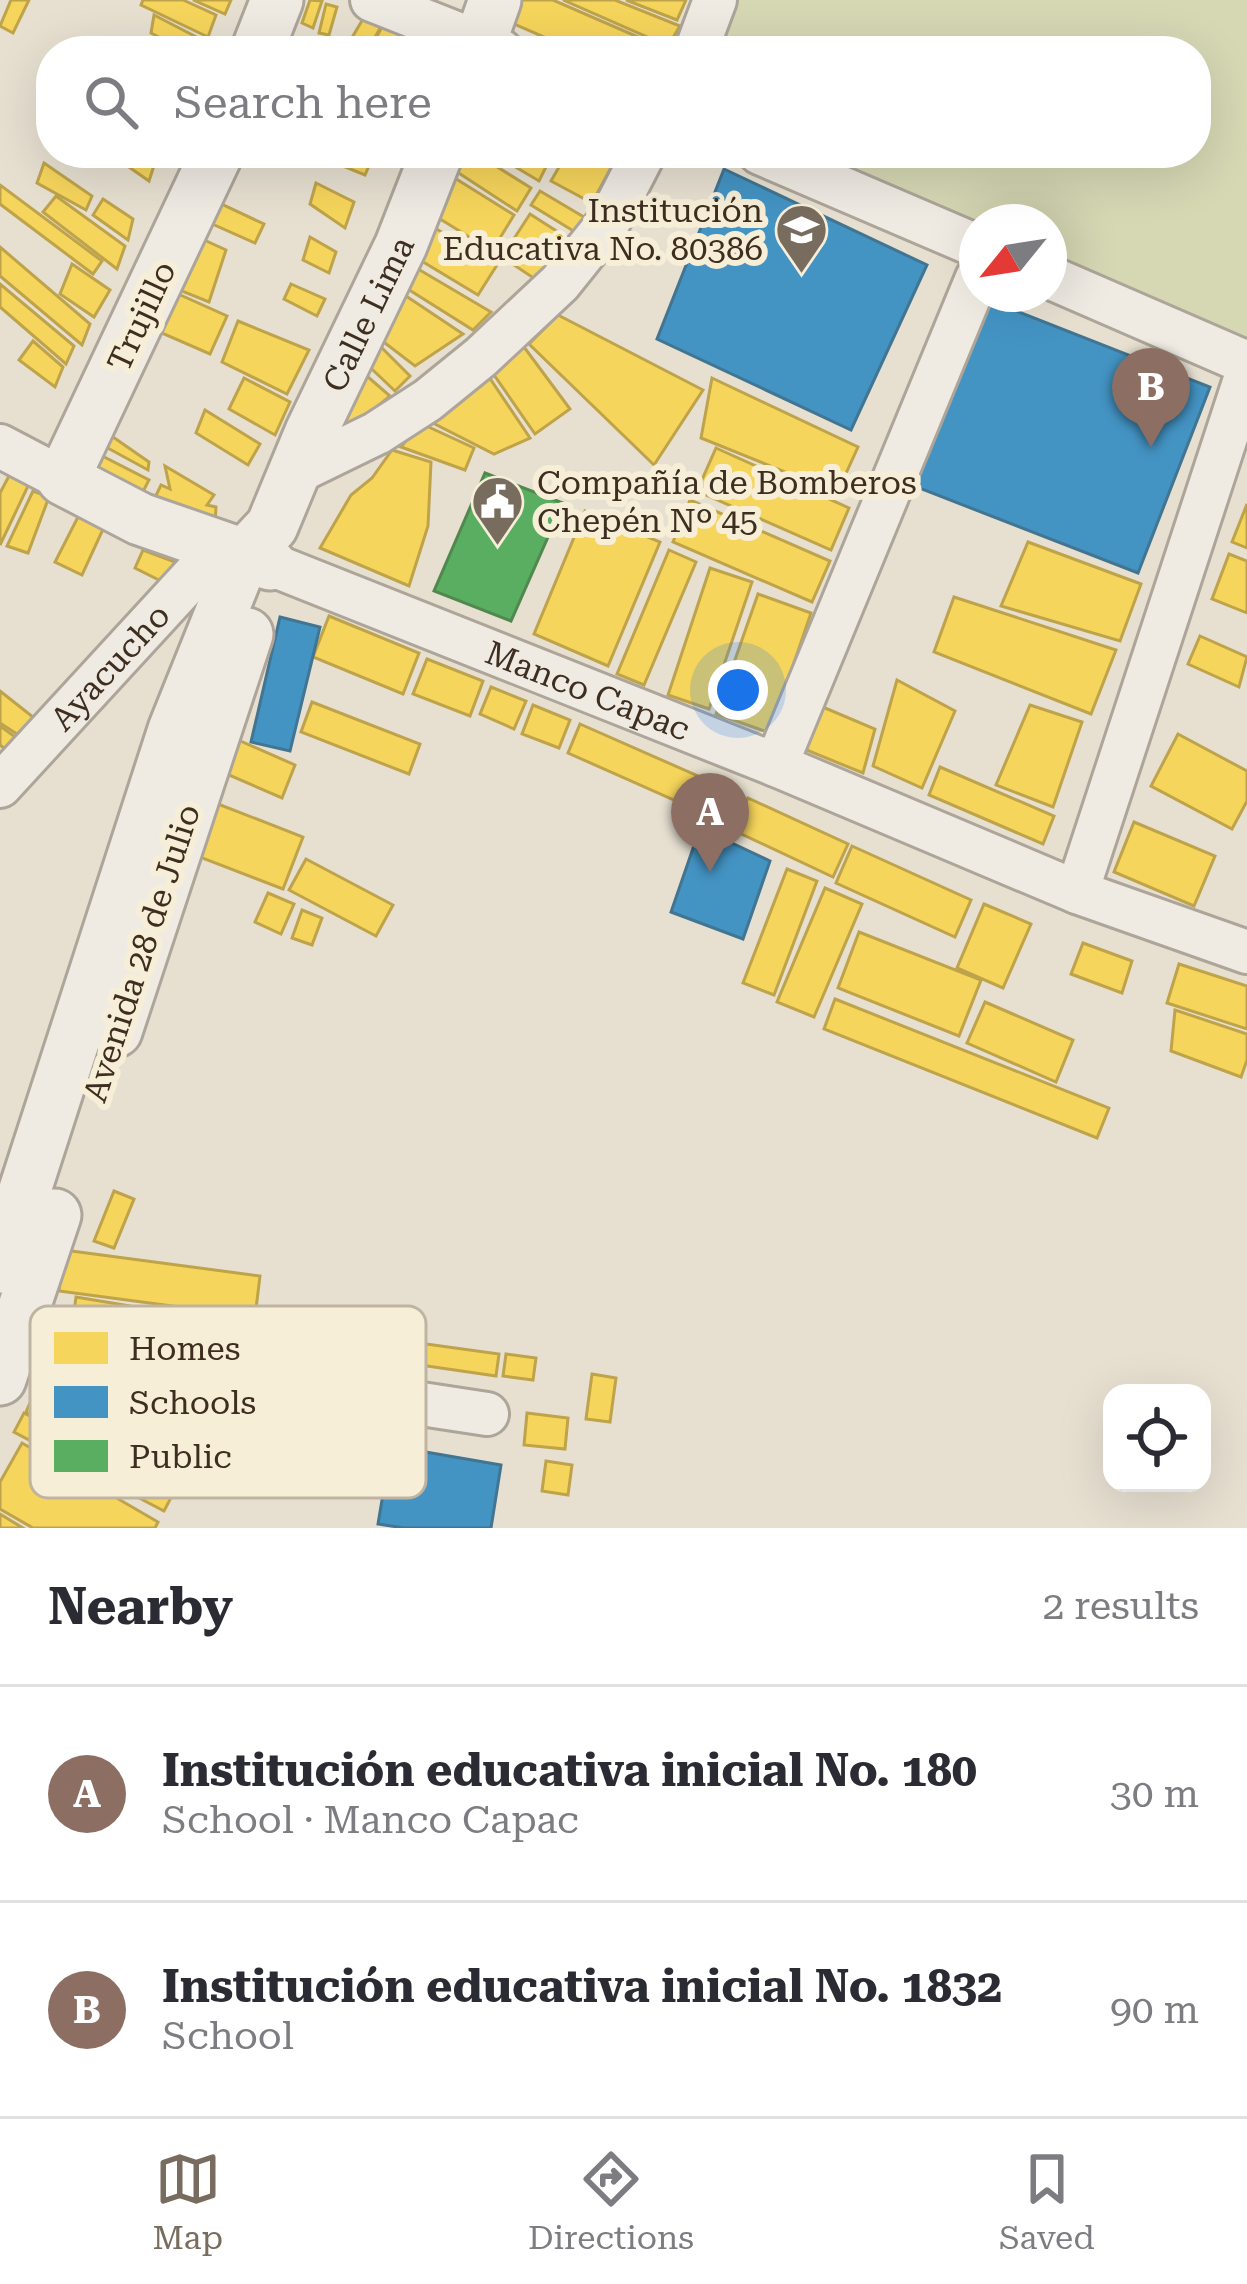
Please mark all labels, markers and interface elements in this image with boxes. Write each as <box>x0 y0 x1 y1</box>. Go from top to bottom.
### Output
search box <box>36 36 1211 168</box>
icon: search <box>78 69 144 135</box>
text: Search here <box>174 76 432 129</box>
place label: Institución Educativa No. 80386 <box>443 191 763 268</box>
school or university icon: Institución Educativa No. 80386 <box>774 201 830 275</box>
north arrow <box>959 204 1067 312</box>
street label: Calle Lima <box>314 230 422 398</box>
street label: Trujillo <box>99 255 184 377</box>
pin: B <box>1112 348 1190 447</box>
place label: Compañía de Bomberos Chepén Nº 45 <box>537 463 917 540</box>
public building icon: Compañía de Bomberos Chepén Nº 45 <box>470 473 526 547</box>
street label: Ayacucho <box>42 596 178 738</box>
street label: Manco Capac <box>480 633 695 749</box>
your location <box>708 660 768 720</box>
pin: A <box>671 773 749 872</box>
street label: Avenida 28 de Julio <box>75 799 208 1107</box>
legend <box>30 1306 426 1498</box>
text: Homes <box>129 1329 240 1368</box>
text: Schools <box>129 1383 256 1422</box>
map controls <box>1103 1384 1211 1492</box>
button: locate <box>1103 1384 1211 1492</box>
text: Public <box>129 1437 232 1476</box>
text: Nearby <box>48 1577 233 1636</box>
text: 2 results <box>1042 1583 1199 1629</box>
text: Institución educativa inicial No. 180 <box>162 1744 977 1797</box>
text: A <box>73 1771 101 1817</box>
text: 30 m <box>1110 1771 1199 1817</box>
text: School · Manco Capac <box>162 1797 579 1843</box>
text: Institución educativa inicial No. 1832 <box>162 1960 1002 2013</box>
text: B <box>73 1987 101 2033</box>
text: 90 m <box>1110 1987 1199 2033</box>
text: School <box>162 2013 294 2059</box>
tab: Map <box>152 2146 223 2257</box>
tab: Directions <box>528 2146 694 2257</box>
tab: Saved <box>999 2146 1095 2257</box>

